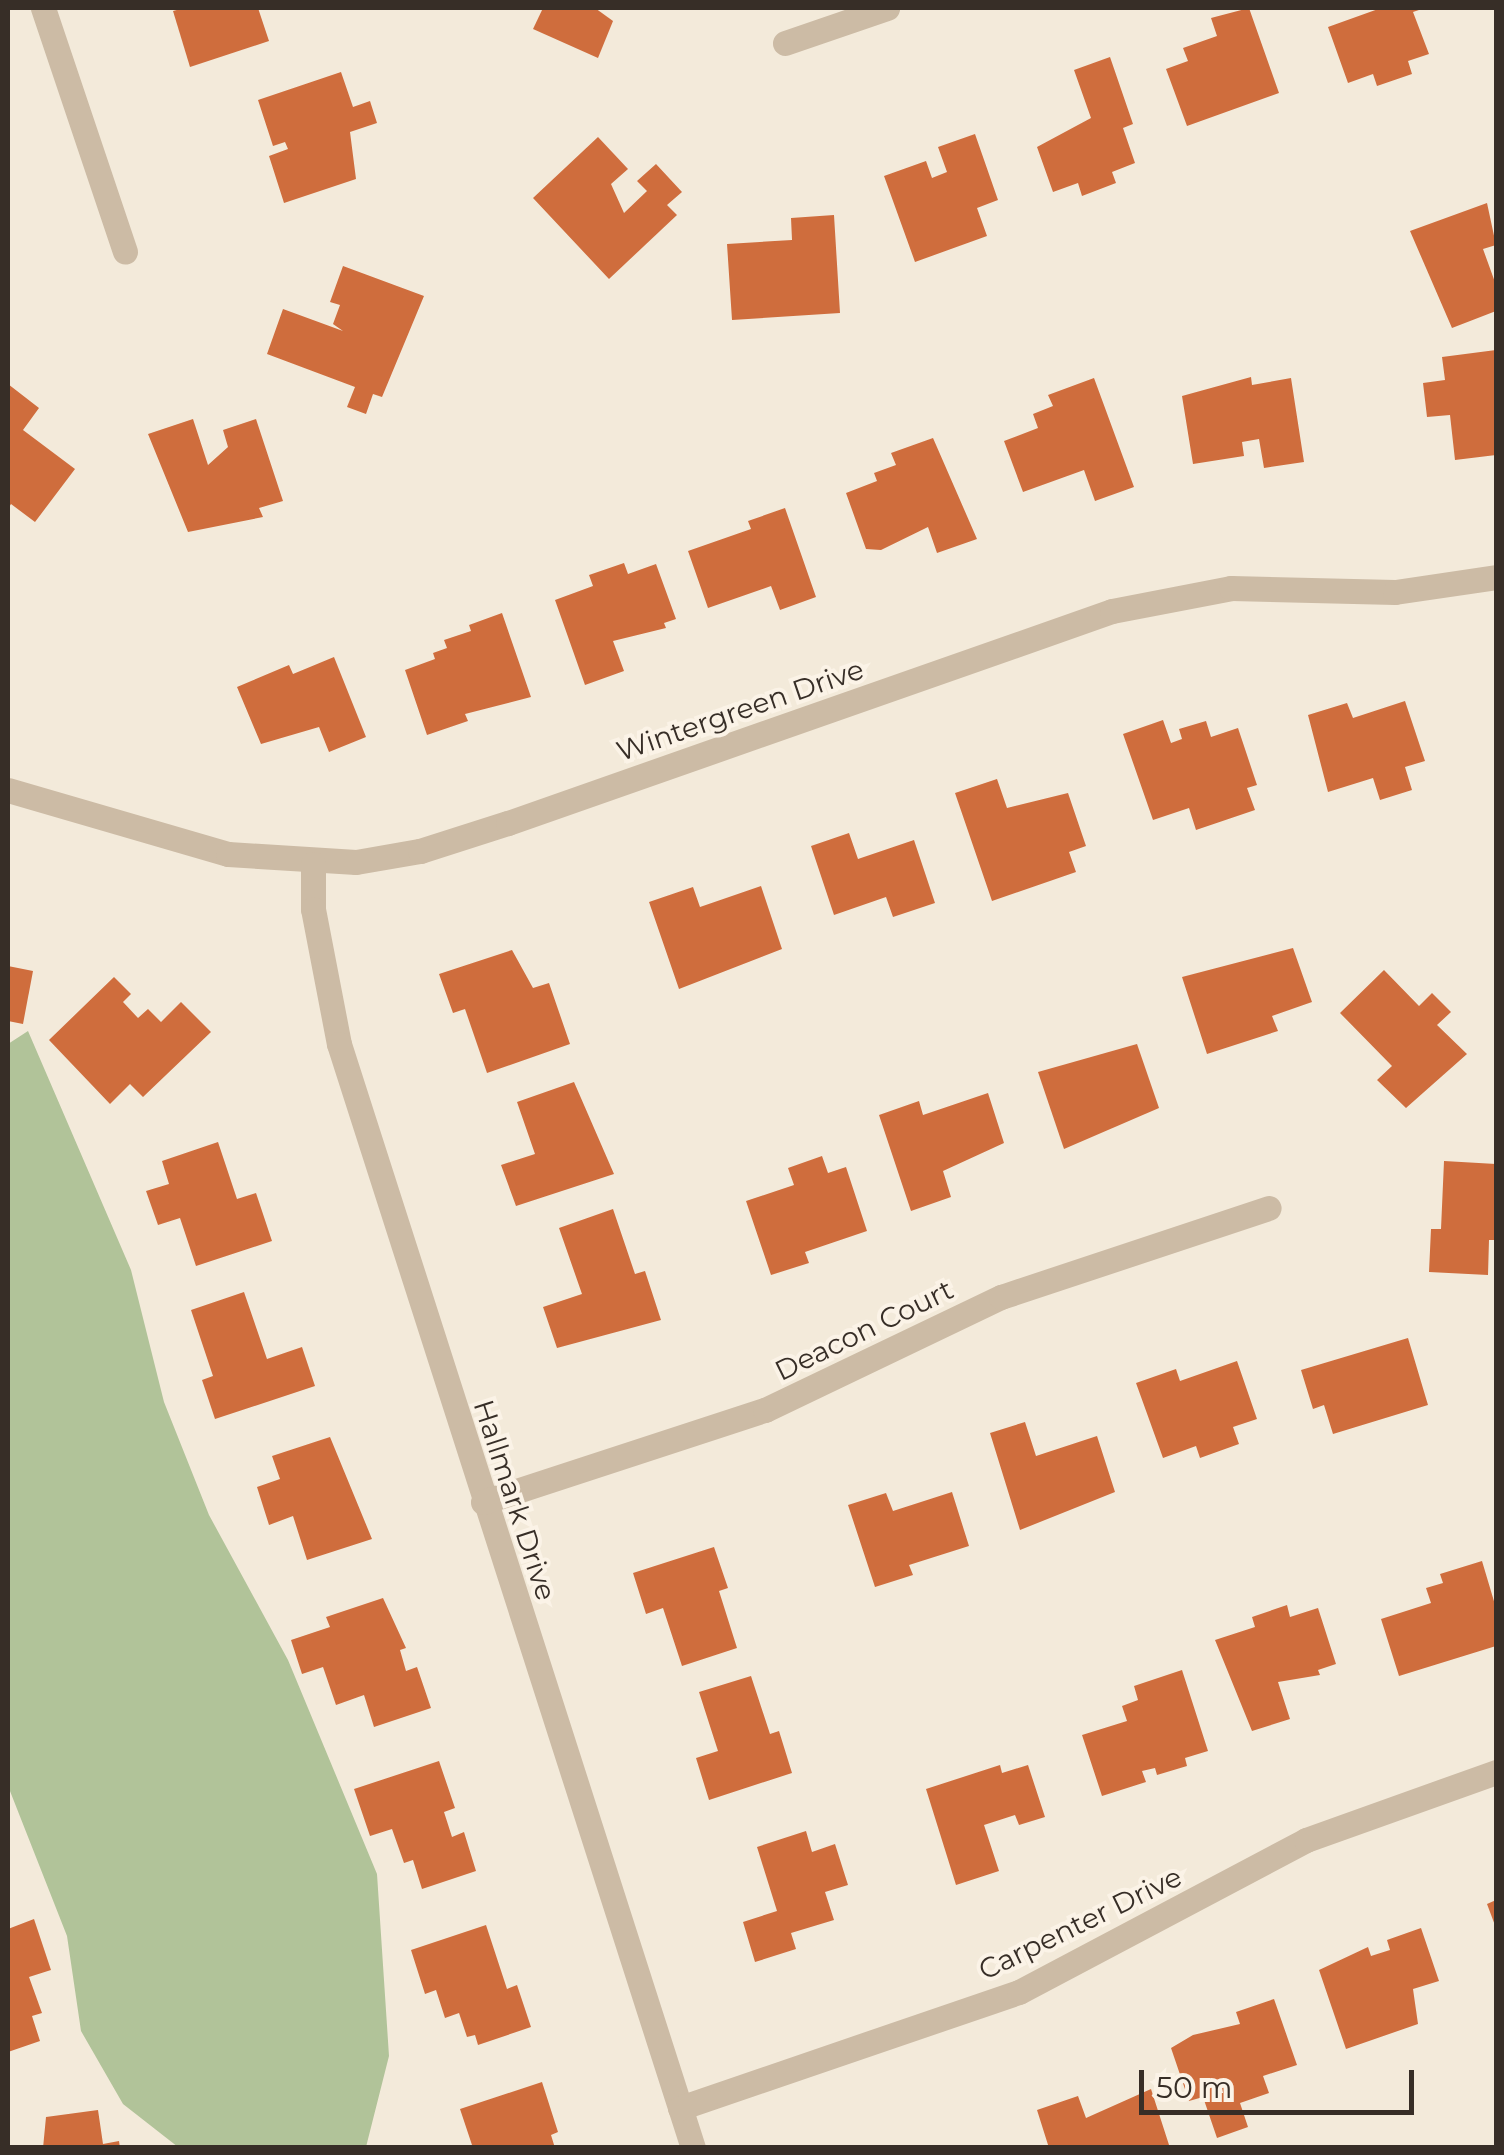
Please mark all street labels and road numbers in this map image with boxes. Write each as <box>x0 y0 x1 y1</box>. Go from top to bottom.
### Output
street label: Wintergreen Drive <box>612 652 868 768</box>
street label: Deacon Court <box>769 1272 959 1388</box>
street label: Hallmark Drive <box>467 1395 563 1605</box>
street label: Carpenter Drive <box>973 1859 1187 1987</box>

